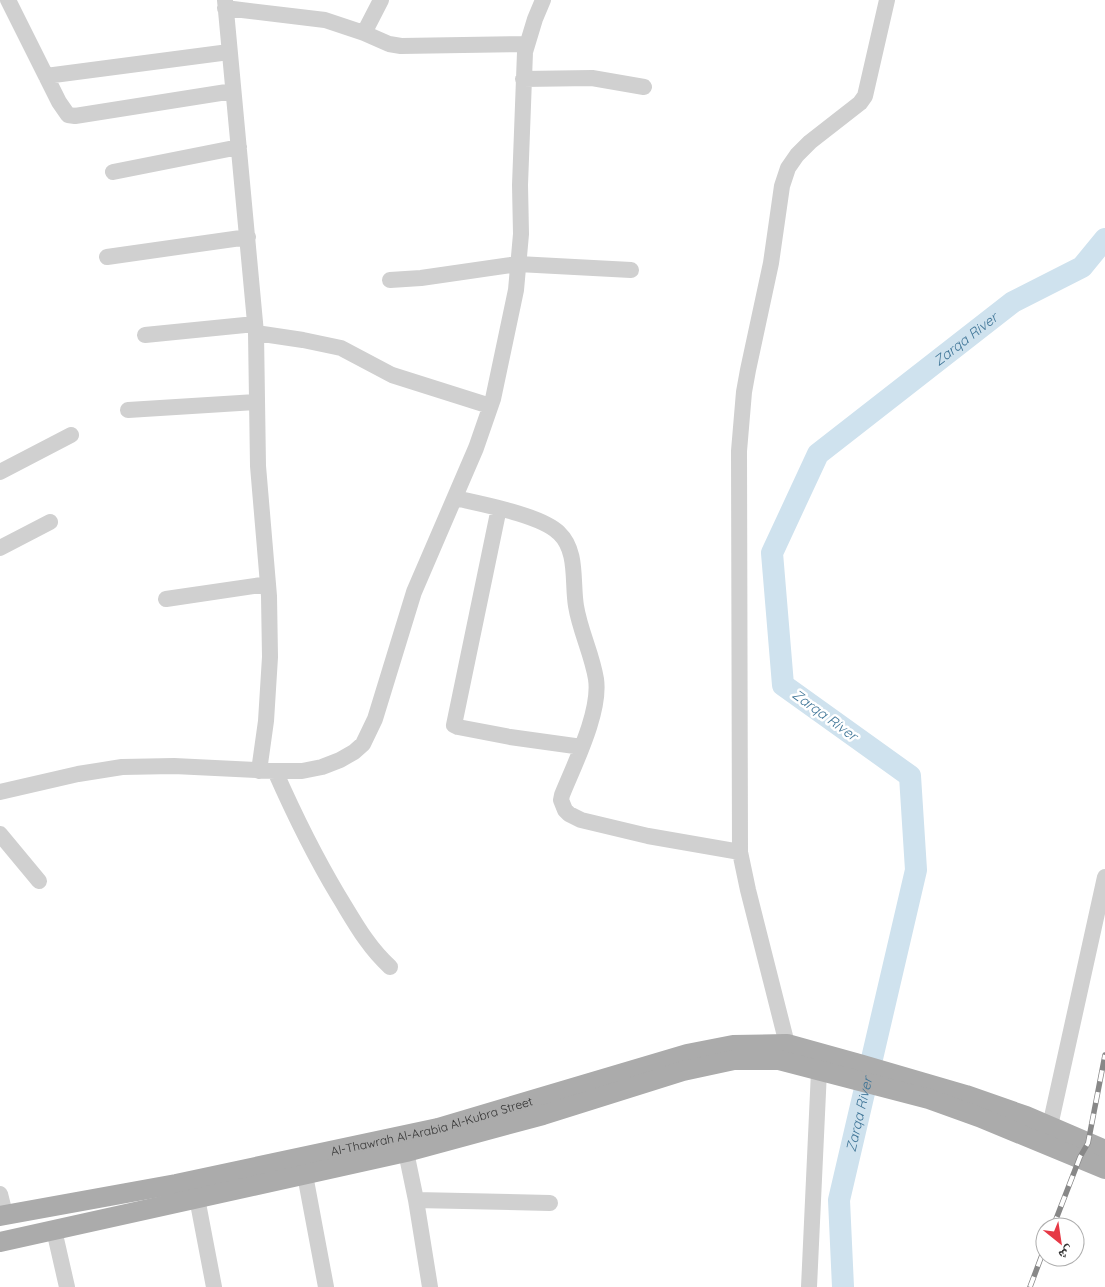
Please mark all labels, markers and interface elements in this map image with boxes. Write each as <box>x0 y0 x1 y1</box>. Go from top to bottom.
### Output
water label: Zarqa River <box>930 307 1002 370</box>
water label: Zarqa River <box>789 685 862 746</box>
water label: Zarqa River <box>842 1074 877 1154</box>
street label: Al-Thawrah Al-Arabia Al-Kubra Street <box>329 1093 534 1158</box>
north arrow <box>1035 1217 1085 1267</box>
text: ش <box>1055 1242 1077 1265</box>

